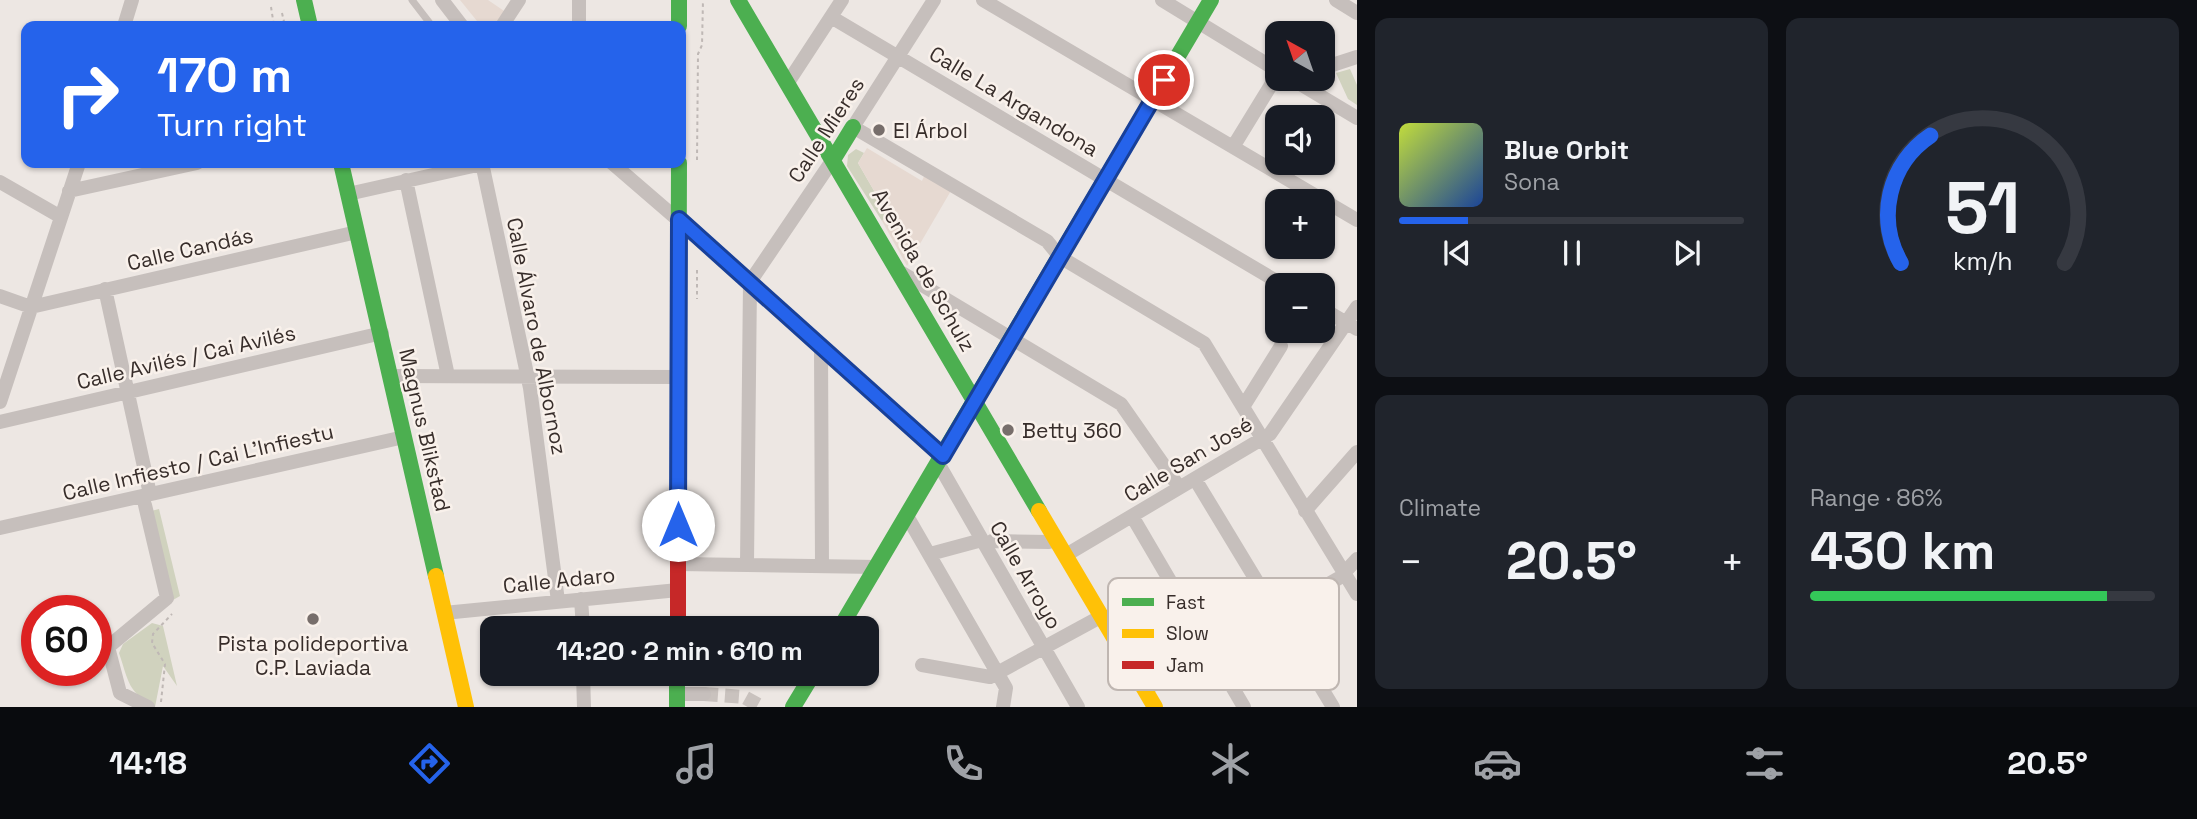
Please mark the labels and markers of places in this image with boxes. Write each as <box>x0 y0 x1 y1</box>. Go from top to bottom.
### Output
pin <box>1134 50 1194 110</box>
place label: El Árbol <box>893 117 968 144</box>
marker: El Árbol <box>871 122 887 138</box>
place label: Betty 360 <box>1022 417 1122 444</box>
marker: Betty 360 <box>1000 422 1016 438</box>
marker: Pista polideportiva C.P. Laviada <box>305 611 321 627</box>
place label: Pista polideportiva C.P. Laviada <box>218 630 408 681</box>

